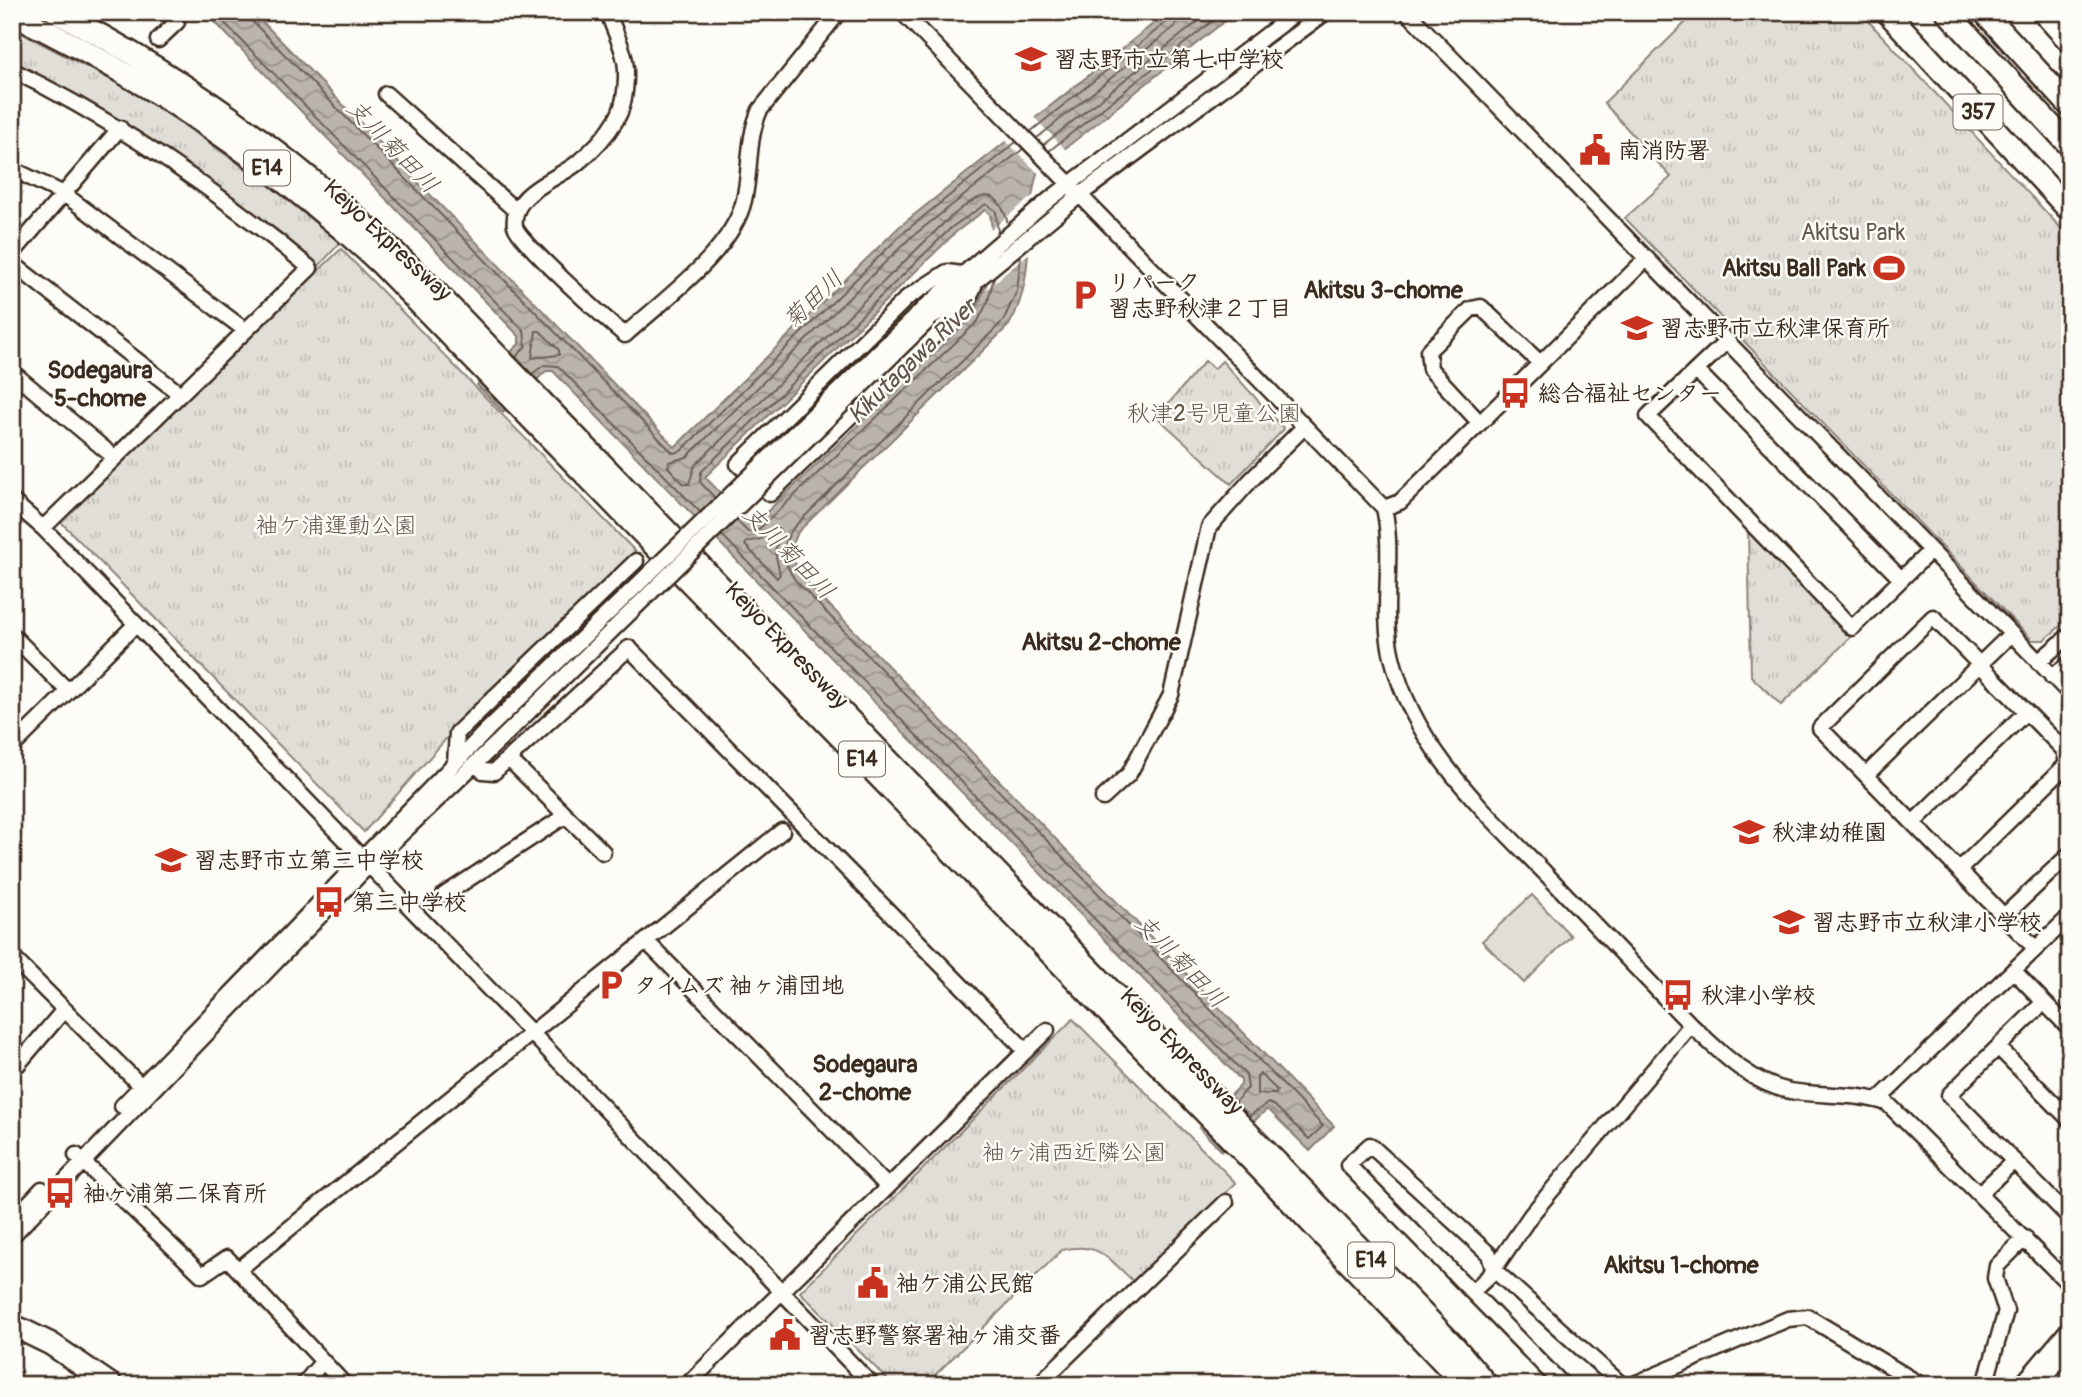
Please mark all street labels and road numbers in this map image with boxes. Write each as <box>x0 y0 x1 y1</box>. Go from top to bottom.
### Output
road number: 357 <box>1954 94 2002 130</box>
road number: E14 <box>244 150 290 186</box>
street label: Keiyo Expressway <box>317 173 458 307</box>
street label: Keiyo Expressway <box>719 576 855 715</box>
road number: E14 <box>839 742 885 776</box>
street label: Keiyo Expressway <box>1114 982 1250 1121</box>
road number: E14 <box>1348 1242 1394 1278</box>

